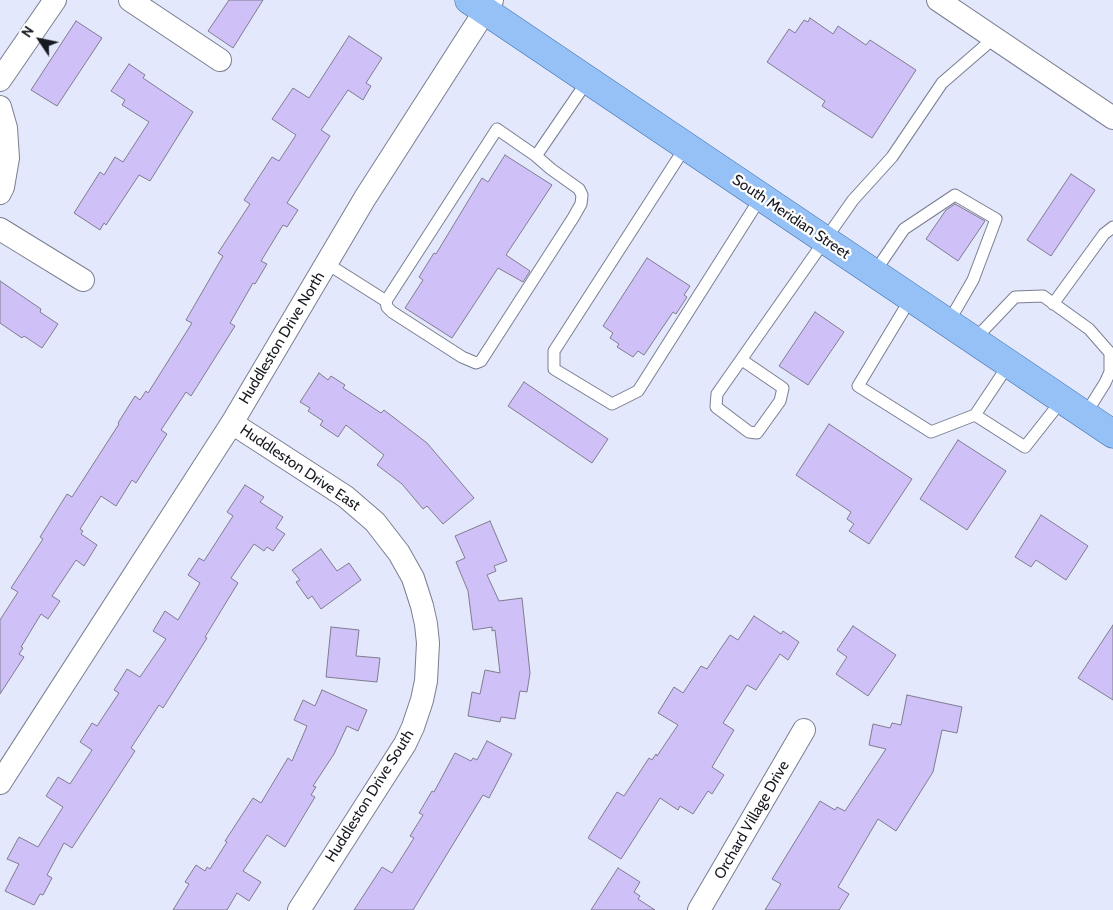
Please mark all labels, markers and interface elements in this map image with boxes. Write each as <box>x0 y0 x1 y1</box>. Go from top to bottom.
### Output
north arrow <box>15 15 65 65</box>
text: N <box>17 22 38 41</box>
street label: South Meridian Street <box>729 171 853 263</box>
street label: Huddleston Drive North <box>235 269 329 407</box>
street label: Huddleston Drive East <box>236 421 364 515</box>
street label: Huddleston Drive South <box>322 727 418 865</box>
street label: Orchard Village Drive <box>711 758 793 882</box>

